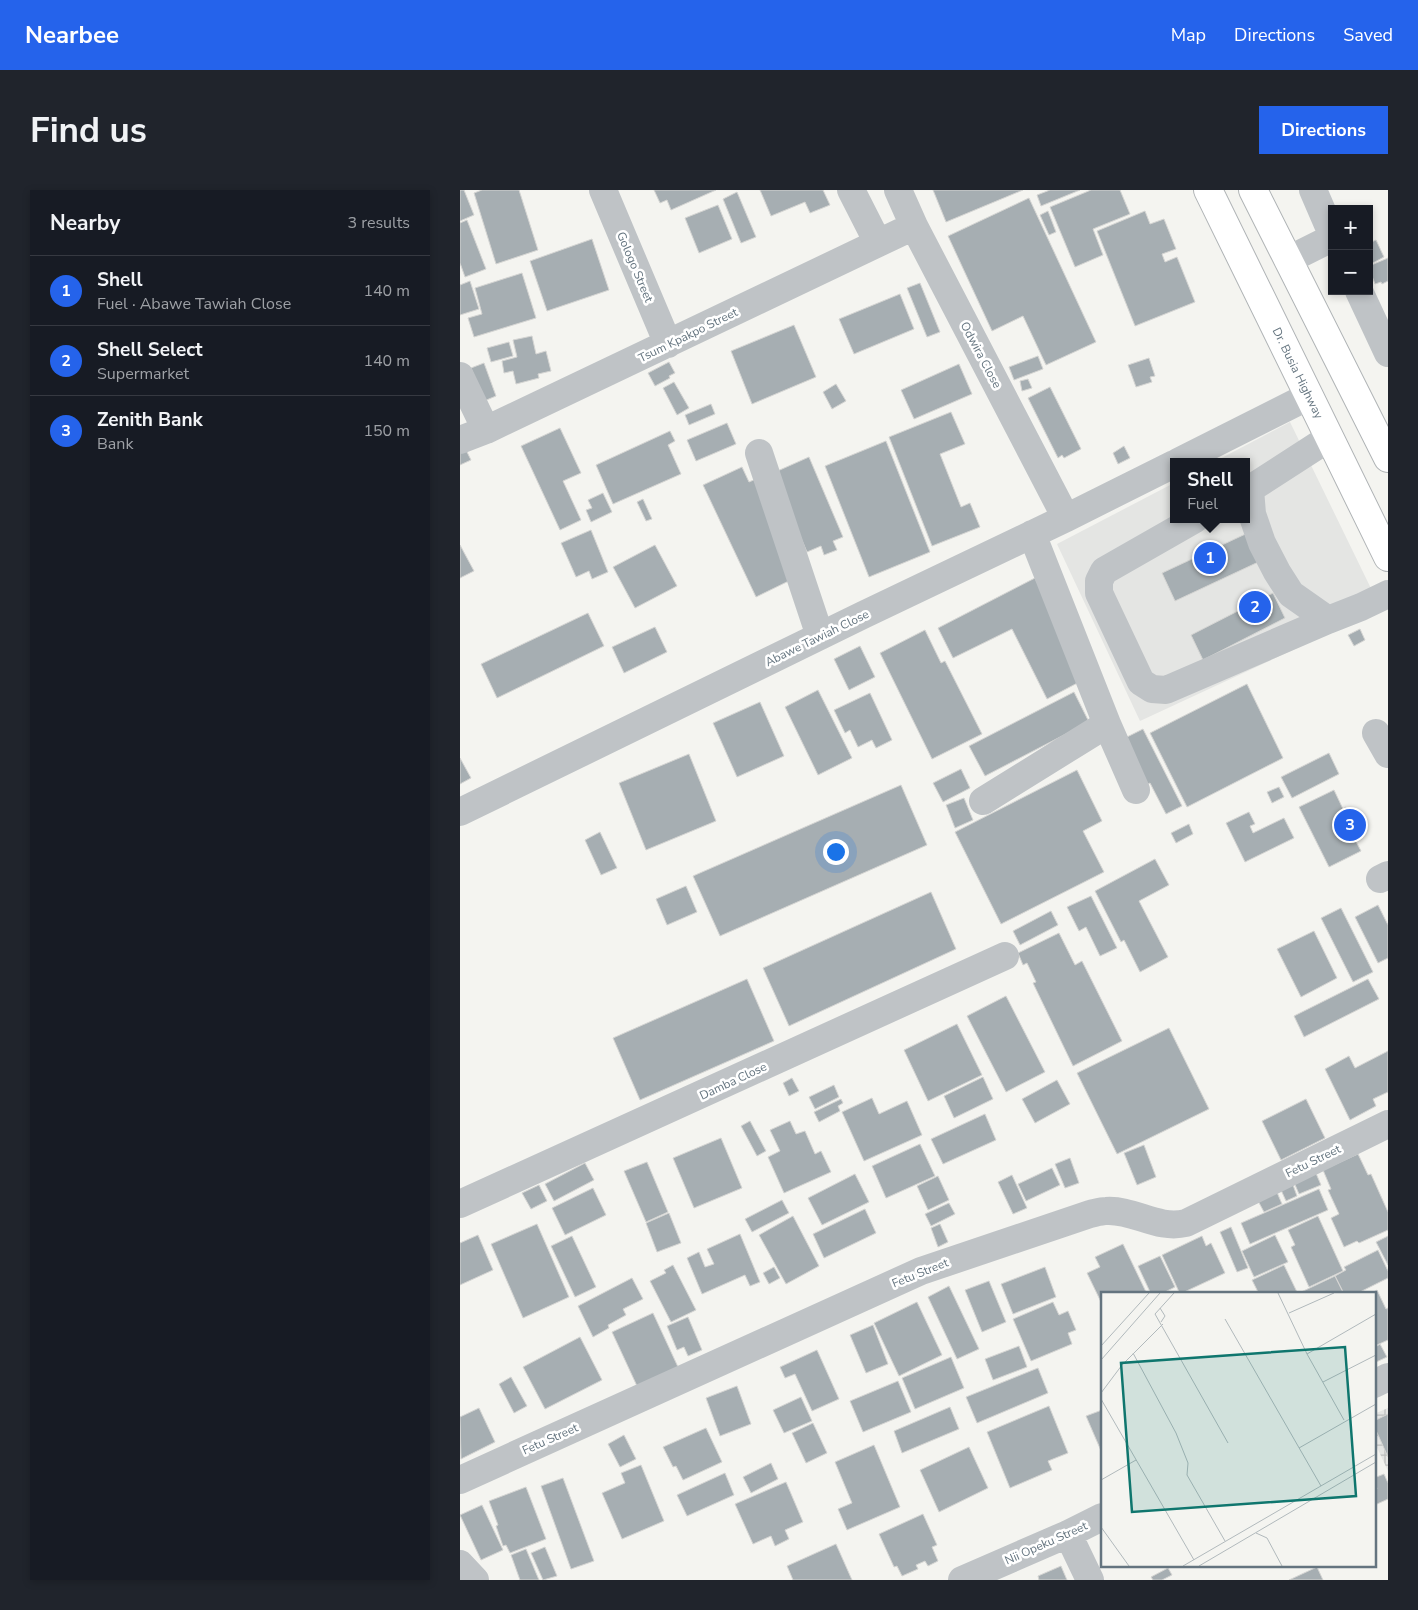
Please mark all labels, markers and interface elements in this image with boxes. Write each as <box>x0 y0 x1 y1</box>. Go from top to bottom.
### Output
text: Nearbee <box>25 19 119 51</box>
text: Map <box>1171 23 1206 47</box>
text: Directions <box>1234 23 1315 47</box>
text: Saved <box>1343 23 1393 47</box>
button: Directions <box>1259 106 1388 154</box>
text: Find us <box>30 107 147 154</box>
map controls <box>1328 205 1373 295</box>
button: + <box>1328 205 1373 250</box>
text: Nearby <box>50 209 120 237</box>
text: 3 results <box>348 212 410 234</box>
street label: Gologo Street <box>613 229 657 305</box>
button: − <box>1328 250 1373 295</box>
text: Shell <box>97 267 143 293</box>
text: 1 <box>61 280 71 302</box>
text: 140 m <box>363 280 410 302</box>
text: Fuel · Abawe Tawiah Close <box>97 293 291 315</box>
street label: Tsum Kpakpo Street <box>636 304 741 366</box>
street label: Odwira Close <box>957 319 1005 391</box>
street label: Dr. Busia Highway <box>1269 325 1327 422</box>
text: Shell Select <box>97 337 203 363</box>
text: 2 <box>61 350 71 372</box>
text: 140 m <box>363 350 410 372</box>
text: Supermarket <box>97 363 189 385</box>
text: Zenith Bank <box>97 407 203 433</box>
text: 3 <box>61 420 71 442</box>
text: 150 m <box>363 420 410 442</box>
text: Bank <box>97 433 133 455</box>
popup <box>1170 458 1250 523</box>
text: Shell <box>1187 467 1233 493</box>
text: Fuel <box>1187 493 1218 515</box>
pin: 1 <box>1194 539 1226 577</box>
pin: 2 <box>1239 588 1271 626</box>
street label: Abawe Tawiah Close <box>762 606 872 670</box>
pin: 3 <box>1334 806 1366 844</box>
your location <box>823 839 849 865</box>
street label: Damba Close <box>697 1058 769 1104</box>
street label: Fetu Street <box>1283 1140 1344 1181</box>
street label: Fetu Street <box>889 1254 951 1292</box>
inset map <box>1101 1292 1376 1568</box>
street label: Fetu Street <box>520 1419 581 1458</box>
street label: Nii Opeku Street <box>1002 1517 1090 1568</box>

